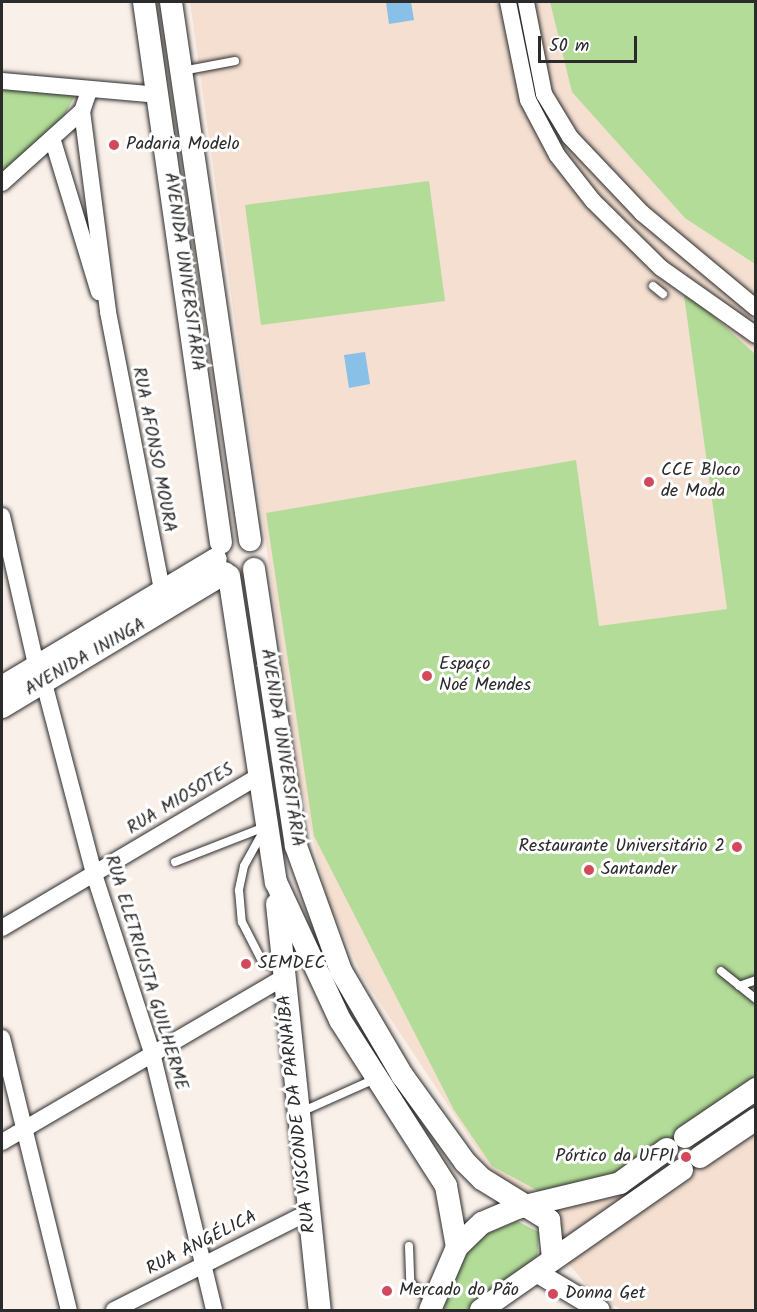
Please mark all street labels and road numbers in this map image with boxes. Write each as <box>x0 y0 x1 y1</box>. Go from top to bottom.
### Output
street label: AVENIDA UNIVERSITÁRIA <box>158 171 208 373</box>
street label: RUA AFONSO MOURA <box>126 365 180 535</box>
street label: AVENIDA ININGA <box>22 615 150 701</box>
street label: AVENIDA UNIVERSITÁRIA <box>255 647 307 849</box>
street label: RUA MIOSOTES <box>124 760 238 840</box>
street label: RUA ELETRICISTA GUILHERME <box>99 853 191 1093</box>
street label: RUA VISCONDE DA PARNAÍBA <box>275 994 321 1234</box>
street label: RUA ANGÉLICA <box>143 1207 261 1281</box>

